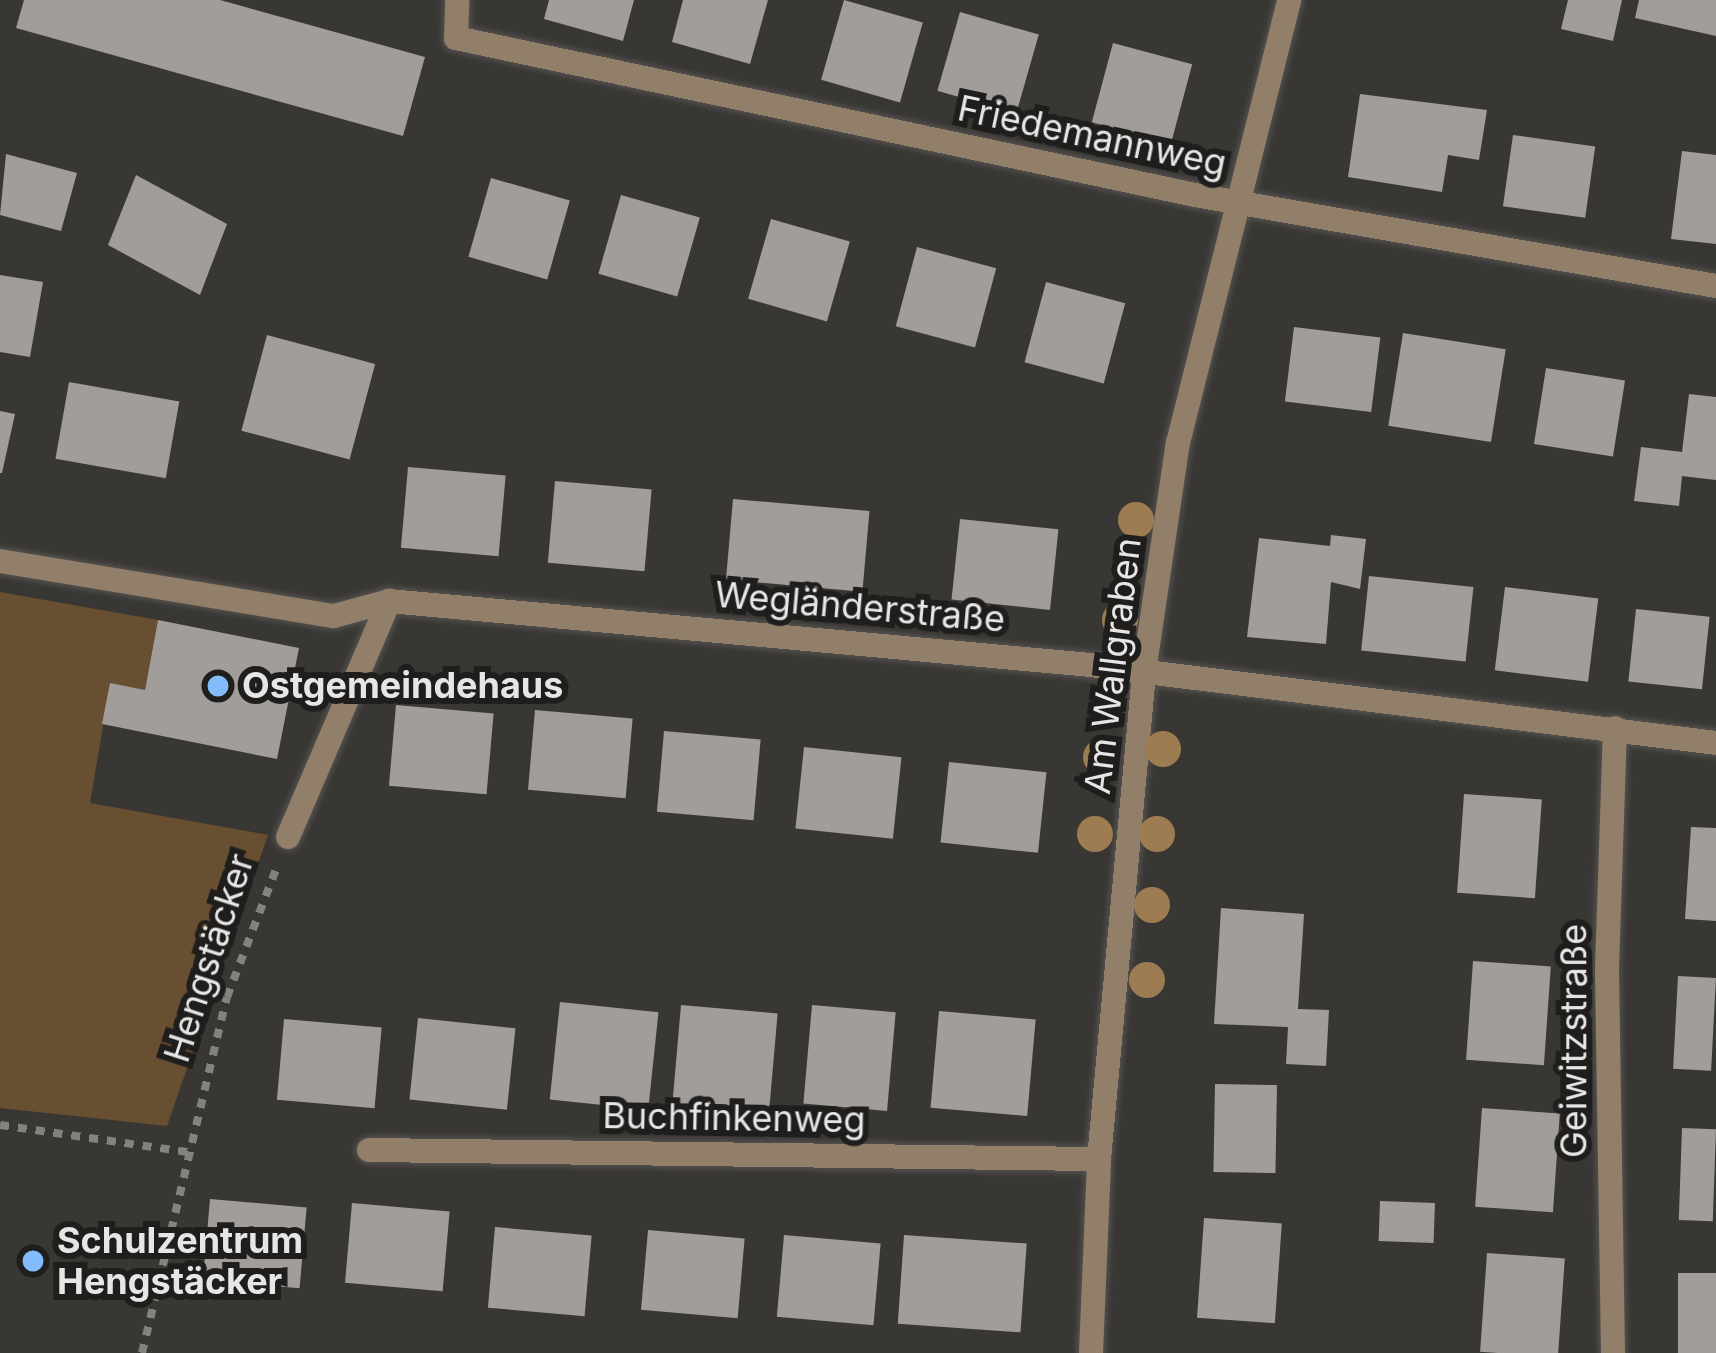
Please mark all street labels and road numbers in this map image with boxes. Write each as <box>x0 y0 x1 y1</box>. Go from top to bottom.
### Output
street label: Friedemannweg <box>954 86 1230 186</box>
street label: Am Wallgraben <box>1076 535 1150 797</box>
street label: Wegländerstraße <box>713 573 1007 641</box>
street label: Hengstäcker <box>155 848 263 1068</box>
street label: Geiwitzstraße <box>1552 924 1596 1158</box>
street label: Buchfinkenweg <box>602 1094 866 1142</box>

